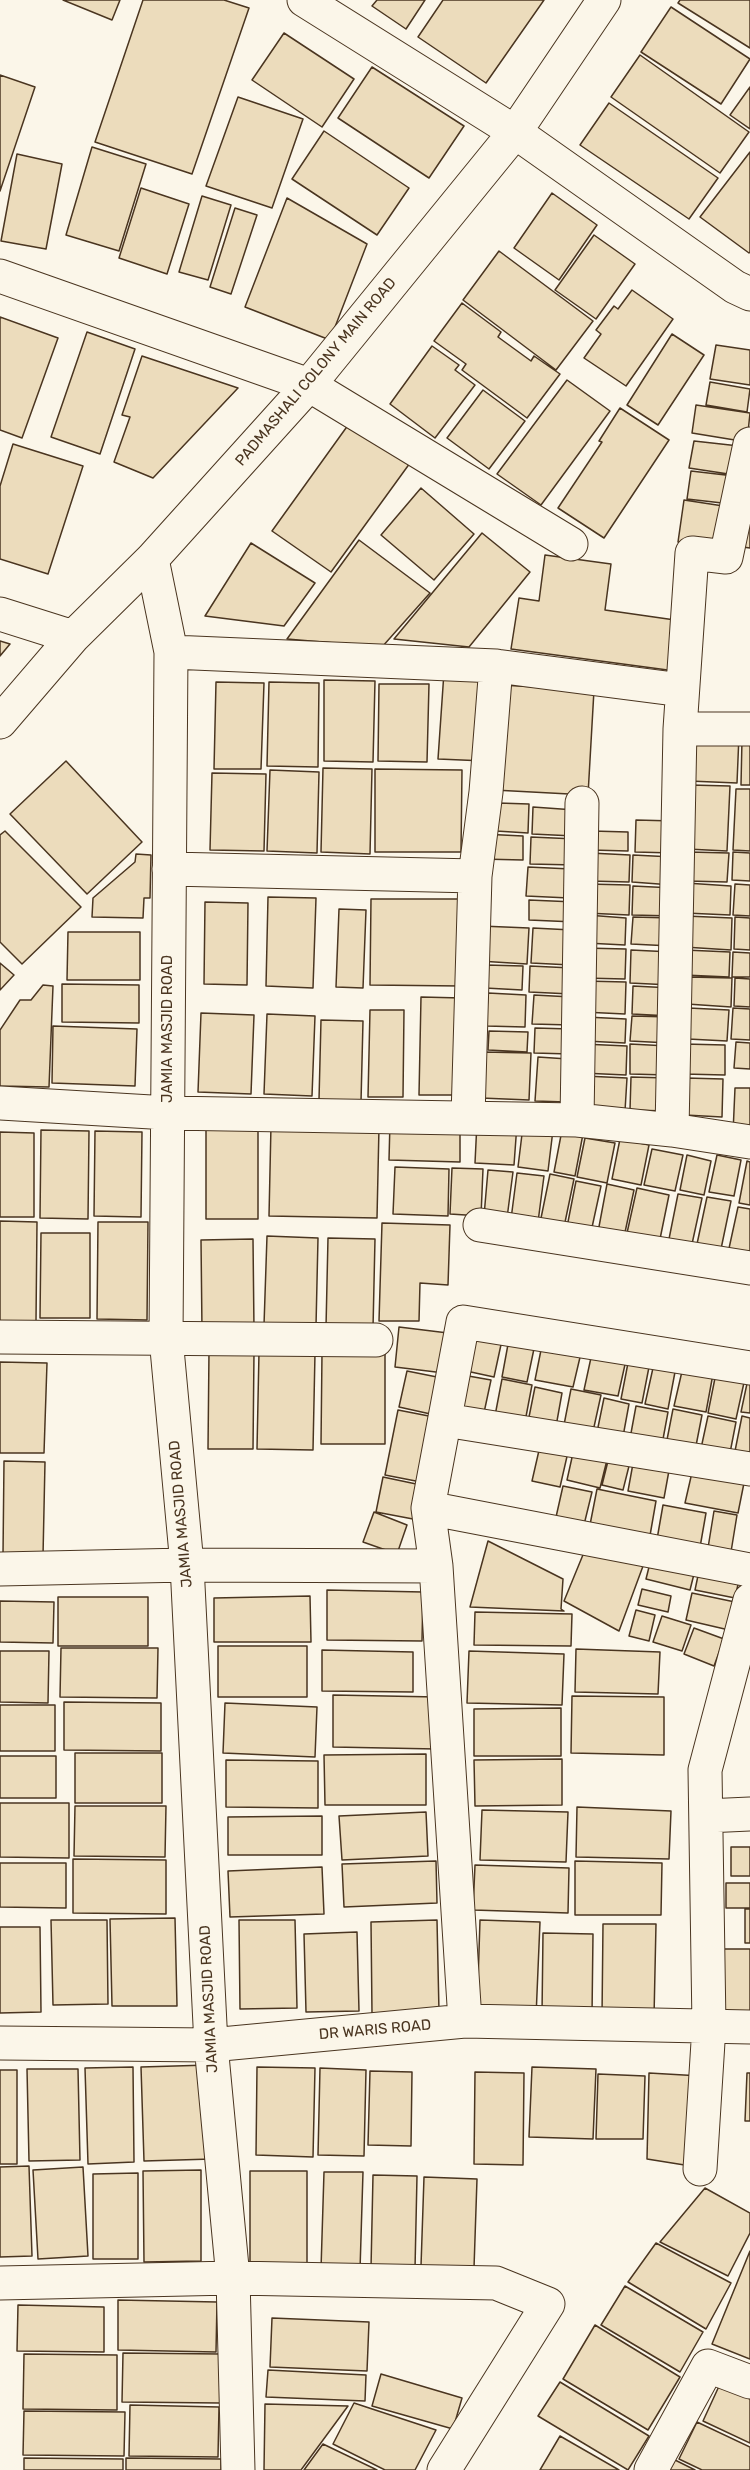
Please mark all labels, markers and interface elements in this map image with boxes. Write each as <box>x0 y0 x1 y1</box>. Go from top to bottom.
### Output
street label: PADMASHALI COLONY MAIN ROAD <box>232 274 400 470</box>
street label: JAMIA MASJID ROAD <box>159 955 177 1103</box>
street label: JAMIA MASJID ROAD <box>166 1439 196 1589</box>
street label: JAMIA MASJID ROAD <box>196 1925 222 2073</box>
street label: DR WARIS ROAD <box>318 2016 432 2044</box>

